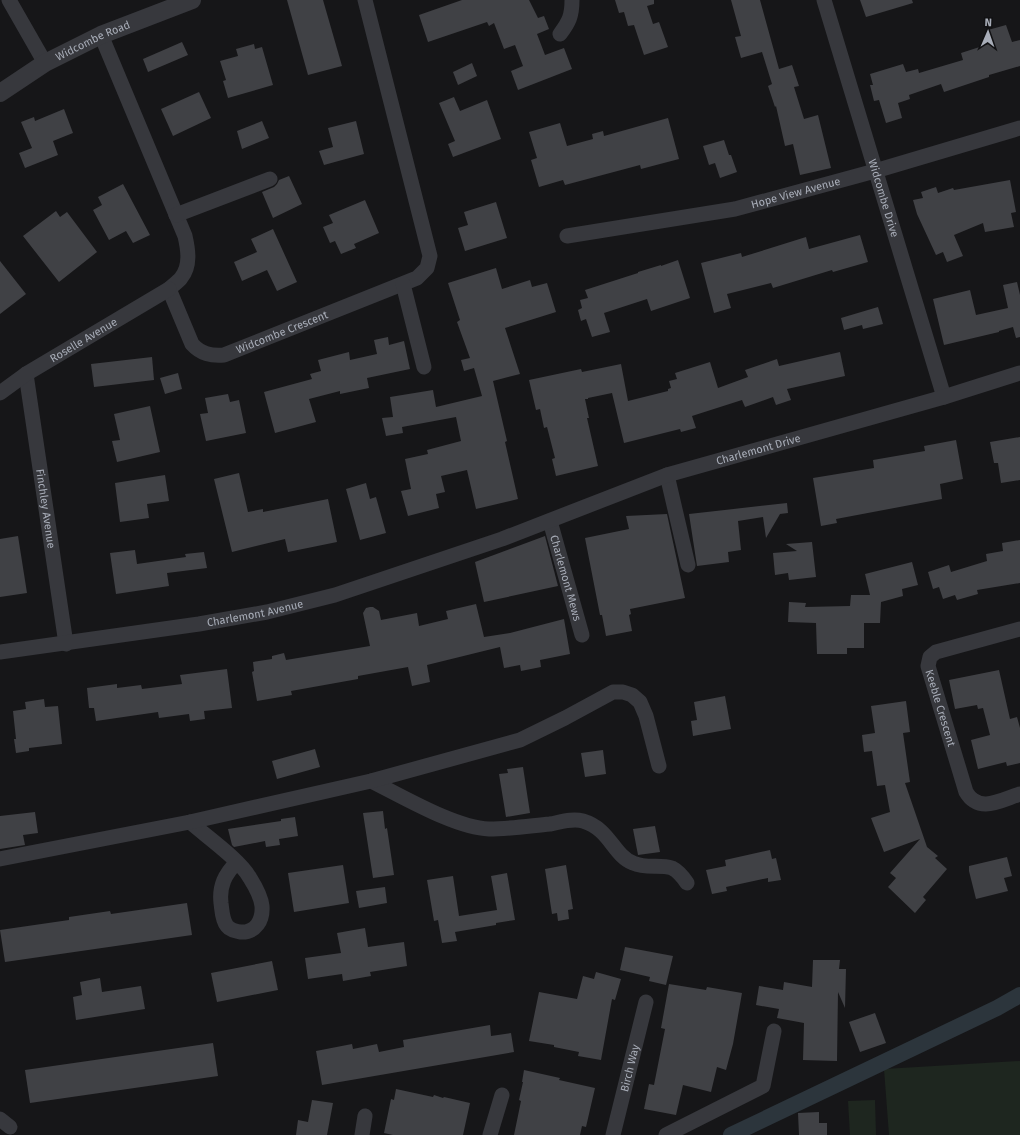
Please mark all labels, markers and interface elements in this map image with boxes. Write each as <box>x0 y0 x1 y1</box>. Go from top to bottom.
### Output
north arrow <box>968 12 1008 52</box>
text: N <box>984 16 992 29</box>
street label: Widcombe Road <box>53 18 132 63</box>
street label: Widcombe Drive <box>866 157 902 239</box>
street label: Hope View Avenue <box>750 174 842 211</box>
street label: Widcombe Crescent <box>234 308 330 356</box>
street label: Roselle Avenue <box>47 315 119 365</box>
street label: Charlemont Drive <box>715 431 802 467</box>
street label: Finchley Avenue <box>34 468 58 549</box>
street label: Charlemont Mews <box>548 533 584 622</box>
street label: Charlemont Avenue <box>206 597 304 629</box>
street label: Keeble Crescent <box>923 668 958 748</box>
street label: Birch Way <box>617 1042 642 1093</box>

